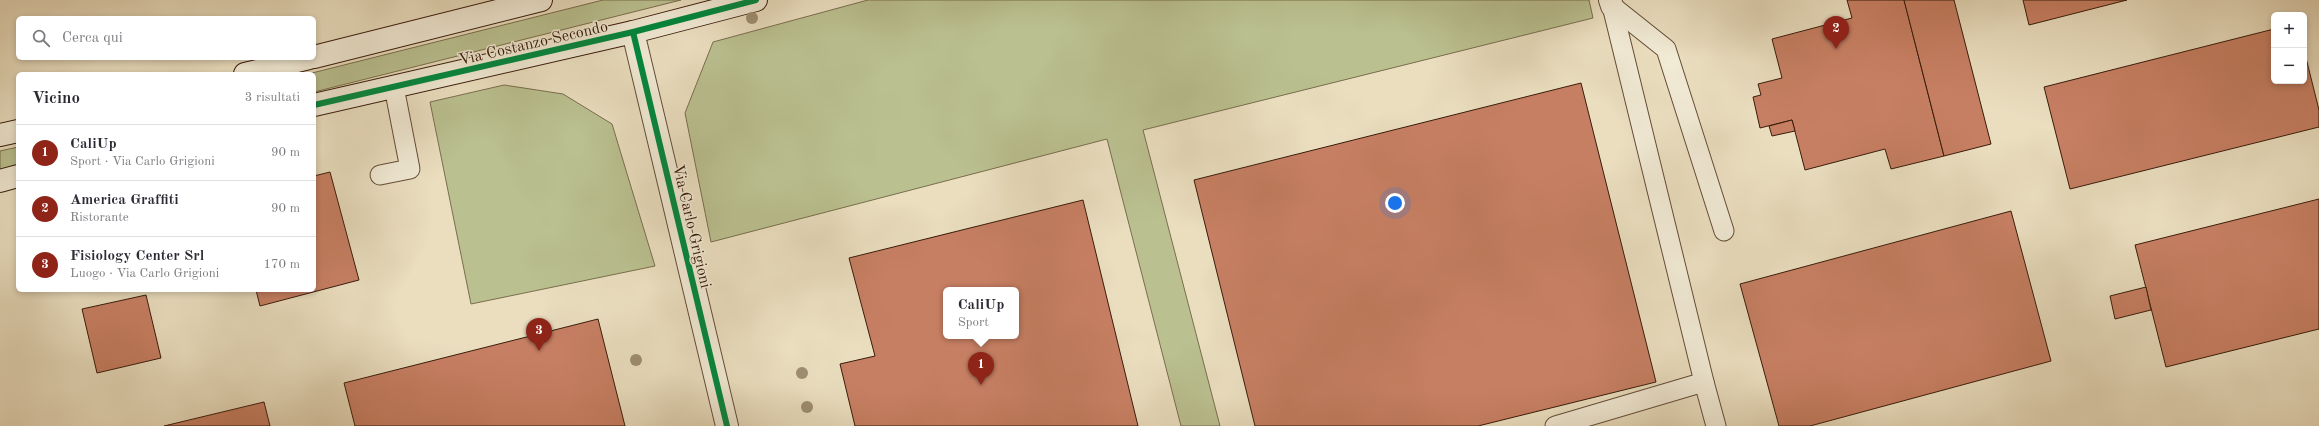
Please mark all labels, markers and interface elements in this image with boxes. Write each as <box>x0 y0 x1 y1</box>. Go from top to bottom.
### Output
map controls <box>2271 12 2307 84</box>
button: + <box>2271 12 2307 48</box>
search box <box>16 16 316 60</box>
pin: 2 <box>1823 16 1849 49</box>
street label: Via Costanzo Secondo <box>457 19 610 69</box>
icon: search <box>30 27 52 49</box>
text: Cerca qui <box>62 31 123 46</box>
button: − <box>2271 48 2307 84</box>
text: Vicino <box>32 90 80 107</box>
text: 3 risultati <box>245 91 300 104</box>
text: CaliUp <box>70 137 117 152</box>
text: 1 <box>41 146 49 159</box>
text: 90 m <box>271 146 300 159</box>
text: Sport · Via Carlo Grigioni <box>70 155 215 168</box>
street label: Via Carlo Grigioni <box>669 163 713 290</box>
text: America Graffiti <box>70 193 179 208</box>
your location <box>1385 193 1405 213</box>
text: 2 <box>41 202 49 215</box>
text: 90 m <box>271 202 300 215</box>
text: Ristorante <box>70 211 129 224</box>
text: Fisiology Center Srl <box>70 249 205 264</box>
text: 3 <box>41 258 49 271</box>
text: 170 m <box>263 258 300 271</box>
text: Luogo · Via Carlo Grigioni <box>70 267 219 280</box>
popup <box>943 287 1019 339</box>
text: CaliUp <box>958 298 1004 313</box>
text: Sport <box>958 316 989 329</box>
pin: 3 <box>526 318 552 351</box>
pin: 1 <box>968 352 994 385</box>

